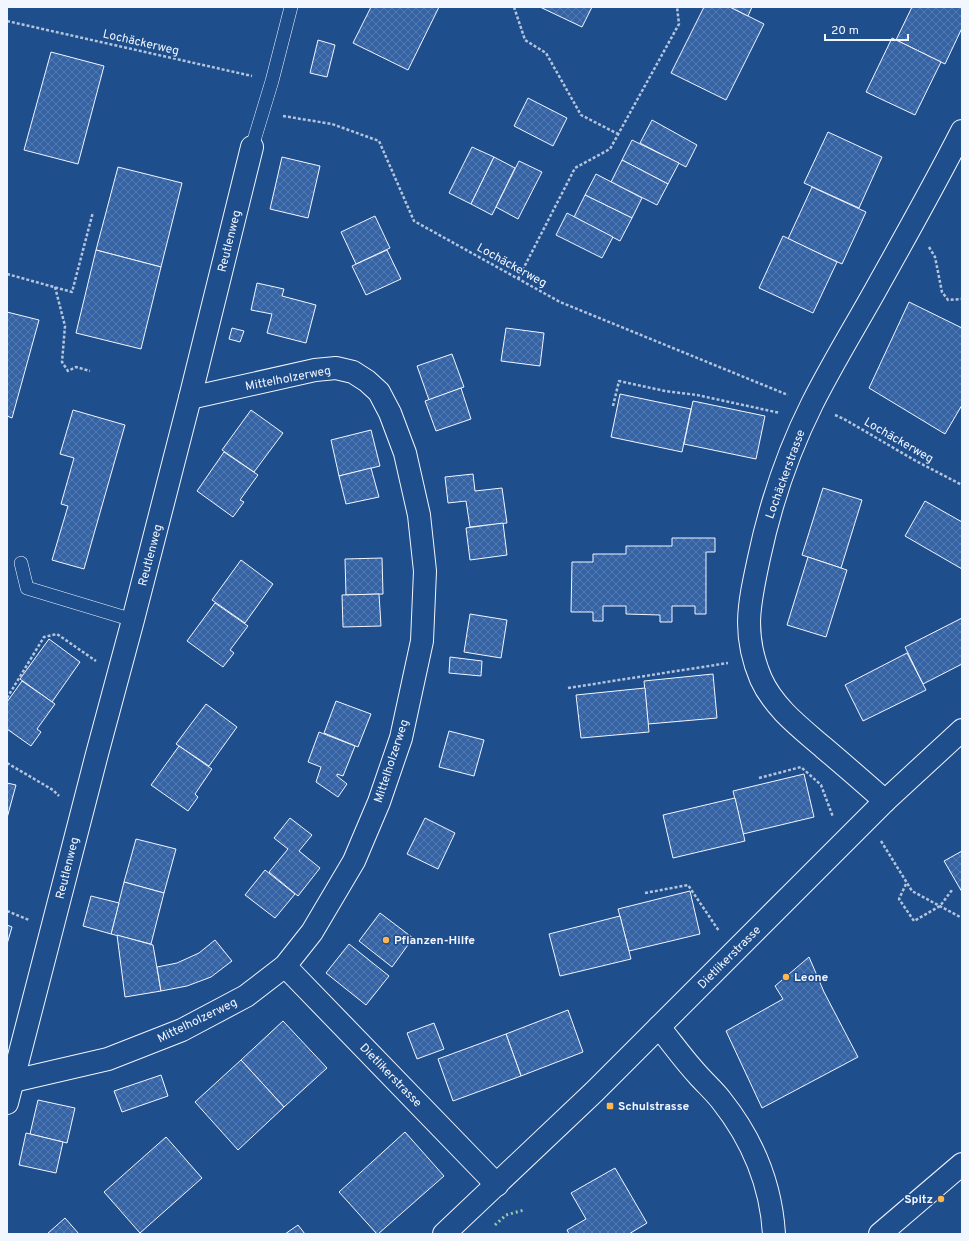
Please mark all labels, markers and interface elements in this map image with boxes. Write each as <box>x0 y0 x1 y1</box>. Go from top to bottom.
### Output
scale bar <box>825 16 908 42</box>
text: 20 m <box>831 23 859 39</box>
street label: Lochäckerweg <box>101 26 180 60</box>
street label: Reutlenweg <box>215 209 245 274</box>
street label: Lochäckerweg <box>474 240 549 292</box>
street label: Mittelholzerweg <box>244 363 332 395</box>
street label: Lochäckerweg <box>861 414 936 467</box>
street label: Lochäckerstrasse <box>762 428 809 521</box>
street label: Reutlenweg <box>135 523 167 588</box>
street label: Mittelholzerweg <box>371 717 413 805</box>
street label: Reutlenweg <box>53 836 83 901</box>
street label: Dietlikerstrasse <box>695 923 765 993</box>
place label: Pflanzen-Hilfe <box>394 933 475 949</box>
marker: Pflanzen-Hilfe <box>381 935 391 945</box>
place label: Leone <box>794 970 829 986</box>
marker: Leone <box>781 972 791 982</box>
street label: Mittelholzerweg <box>155 995 240 1047</box>
street label: Dietlikerstrasse <box>356 1040 425 1111</box>
place label: Schulstrasse <box>618 1099 690 1115</box>
marker: Schulstrasse <box>605 1101 615 1111</box>
place label: Spitz <box>904 1192 933 1208</box>
marker: Spitz <box>936 1194 946 1204</box>

